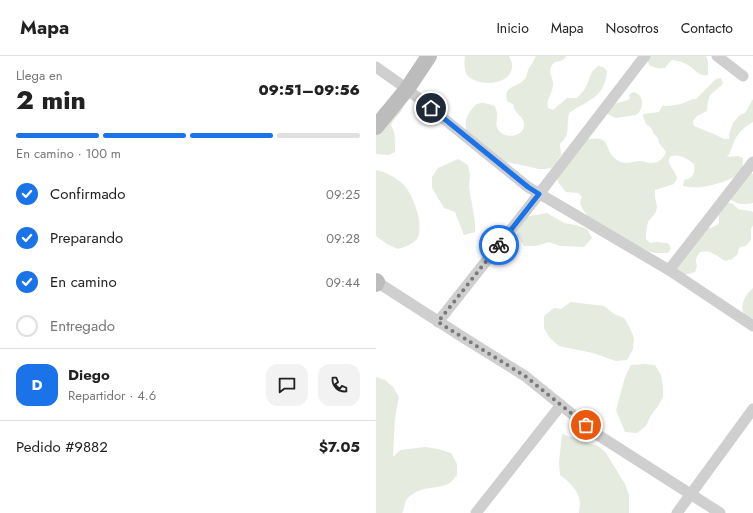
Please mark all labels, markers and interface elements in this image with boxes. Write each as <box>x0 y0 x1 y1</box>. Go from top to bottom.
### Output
text: Mapa <box>20 14 69 41</box>
text: Inicio <box>496 18 529 38</box>
text: Mapa <box>551 18 584 38</box>
text: Nosotros <box>606 18 659 38</box>
text: Contacto <box>681 18 733 38</box>
text: Llega en <box>16 66 63 85</box>
text: 09:51–09:56 <box>258 79 360 101</box>
text: 2 min <box>16 81 86 119</box>
pin <box>414 91 448 125</box>
icon: home <box>420 97 442 119</box>
text: En camino · 100 m <box>16 144 121 163</box>
icon: check <box>16 183 38 205</box>
text: Confirmado <box>50 183 125 205</box>
text: 09:25 <box>326 185 360 204</box>
courier <box>479 225 519 265</box>
icon: check <box>16 227 38 249</box>
text: Preparando <box>50 227 123 249</box>
text: 09:28 <box>326 229 360 248</box>
icon: bike <box>488 234 510 256</box>
icon: check <box>16 271 38 293</box>
text: En camino <box>50 271 117 293</box>
text: 09:44 <box>326 273 360 292</box>
text: Entregado <box>50 315 115 337</box>
text: Diego <box>68 364 110 386</box>
button: chat <box>266 364 308 406</box>
button: phone <box>318 364 360 406</box>
text: D <box>32 374 43 396</box>
text: Repartidor · 4.6 <box>68 386 156 405</box>
pin <box>569 408 603 442</box>
icon: bag <box>575 414 597 436</box>
text: Pedido #9882 <box>16 436 108 458</box>
text: $7.05 <box>319 436 360 458</box>

